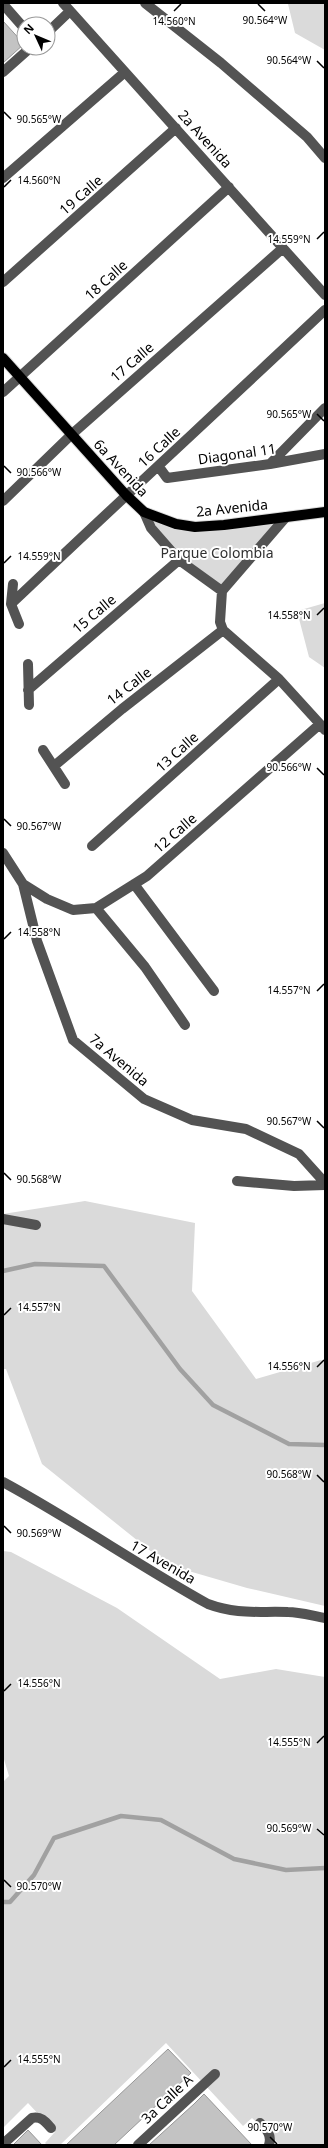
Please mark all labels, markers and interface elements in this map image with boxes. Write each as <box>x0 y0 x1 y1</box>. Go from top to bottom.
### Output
text: 90.564°W <box>243 13 288 27</box>
text: 14.560°N <box>152 14 196 28</box>
north arrow <box>16 16 56 56</box>
text: N <box>20 20 37 37</box>
text: 90.564°W <box>267 53 312 67</box>
street label: 2a Avenida <box>174 105 237 172</box>
text: 90.565°W <box>17 112 62 126</box>
street label: 19 Calle <box>55 171 106 219</box>
text: 14.560°N <box>17 173 61 187</box>
text: 14.559°N <box>267 232 311 246</box>
street label: 18 Calle <box>80 255 131 304</box>
street label: 17 Calle <box>106 338 157 386</box>
text: 90.565°W <box>267 407 312 421</box>
street label: 16 Calle <box>133 422 184 471</box>
street label: 6a Avenida <box>90 435 153 501</box>
street label: Diagonal 11 <box>197 439 277 468</box>
text: 90.566°W <box>17 465 62 479</box>
street label: 2a Avenida <box>195 494 269 521</box>
park label: Parque Colombia <box>160 543 274 562</box>
text: 14.559°N <box>17 549 61 563</box>
street label: 15 Calle <box>68 590 120 637</box>
text: 14.558°N <box>267 608 311 622</box>
street label: 14 Calle <box>103 662 155 709</box>
street label: 13 Calle <box>151 727 202 776</box>
text: 90.566°W <box>267 760 312 774</box>
street label: 12 Calle <box>149 809 200 857</box>
text: 90.567°W <box>17 819 62 833</box>
text: 14.558°N <box>17 925 61 939</box>
text: 14.557°N <box>267 983 311 997</box>
street label: 7a Avenida <box>86 1029 153 1090</box>
text: 90.567°W <box>267 1114 312 1128</box>
text: 90.568°W <box>17 1172 62 1186</box>
text: 14.557°N <box>17 1300 61 1314</box>
text: 14.556°N <box>267 1359 311 1373</box>
text: 90.568°W <box>267 1467 312 1481</box>
text: 90.569°W <box>17 1526 62 1540</box>
street label: 17 Avenida <box>127 1535 199 1588</box>
text: 14.556°N <box>17 1676 61 1690</box>
text: 14.555°N <box>267 1735 311 1749</box>
text: 90.569°W <box>267 1821 312 1835</box>
text: 90.570°W <box>17 1879 62 1893</box>
text: 14.555°N <box>17 2052 61 2066</box>
street label: 3a Calle A <box>137 2070 197 2127</box>
text: 90.570°W <box>248 2120 293 2134</box>

